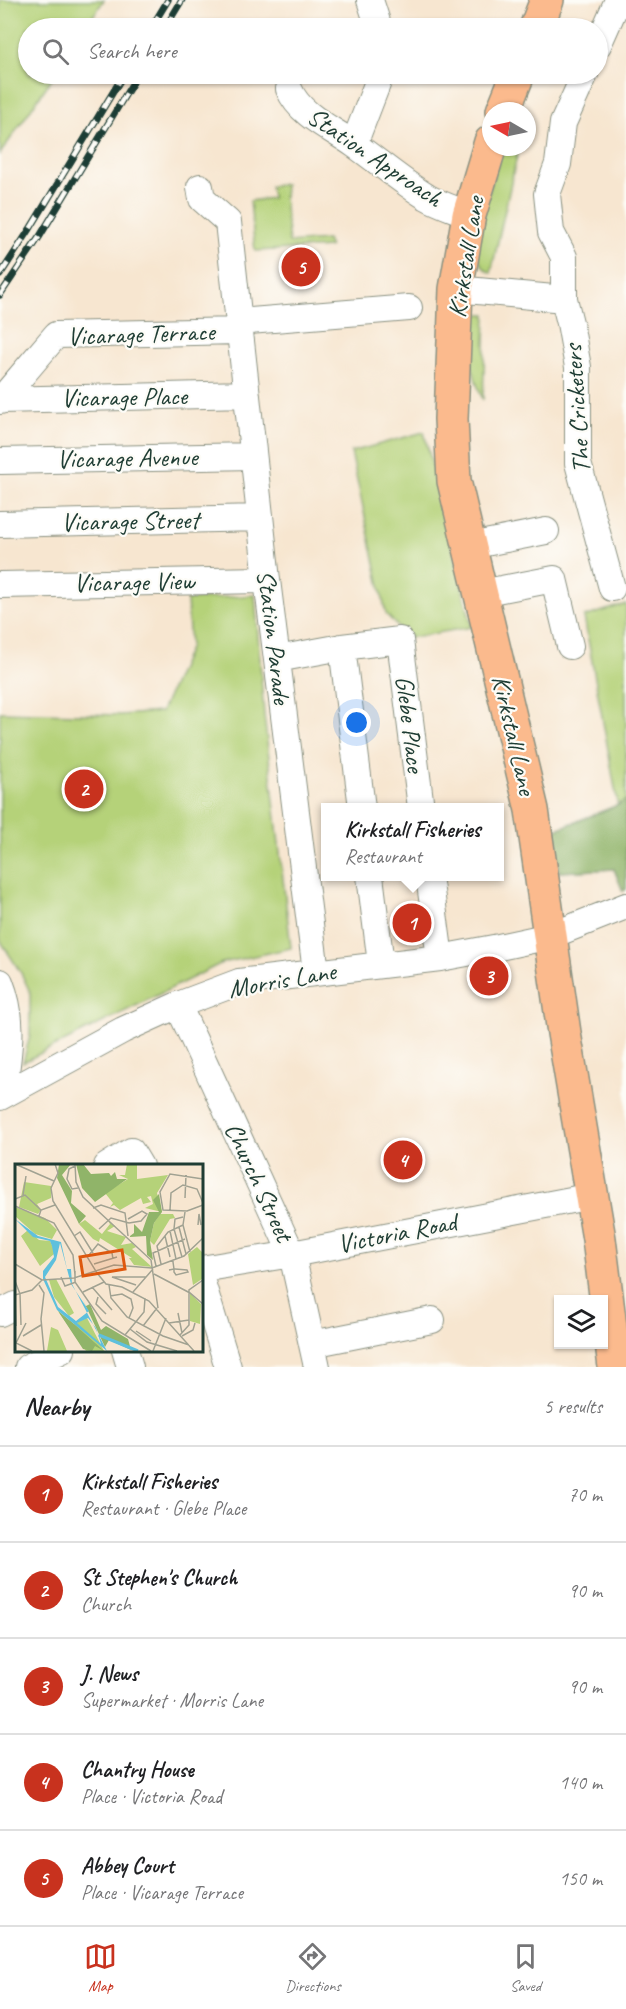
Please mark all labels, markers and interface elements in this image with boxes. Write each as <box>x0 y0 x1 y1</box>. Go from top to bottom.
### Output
search box <box>18 18 608 84</box>
icon: search <box>39 35 72 68</box>
text: Search here <box>87 37 177 65</box>
street label: Station Approach <box>301 100 450 215</box>
north arrow <box>482 102 536 156</box>
street label: Kirkstall Lane <box>440 192 492 320</box>
pin: 5 <box>282 244 320 290</box>
street label: Vicarage Terrace <box>67 315 218 353</box>
street label: The Cricketers <box>556 341 598 474</box>
street label: Vicarage Place <box>61 379 189 415</box>
street label: Vicarage Avenue <box>56 440 200 476</box>
street label: Vicarage Street <box>61 503 203 539</box>
street label: Vicarage View <box>73 564 197 600</box>
street label: Station Parade <box>249 568 299 707</box>
street label: Kirkstall Lane <box>484 672 544 801</box>
street label: Glebe Place <box>388 674 433 777</box>
your location <box>342 708 371 737</box>
pin: 2 <box>64 766 104 812</box>
popup <box>321 803 504 881</box>
text: Kirkstall Fisheries <box>344 816 481 844</box>
text: Restaurant <box>344 844 422 869</box>
pin: 1 <box>392 900 432 946</box>
street label: Morris Lane <box>226 954 341 1006</box>
pin: 3 <box>470 954 508 998</box>
street label: Church Street <box>217 1117 302 1249</box>
pin: 4 <box>384 1138 422 1182</box>
inset map <box>15 1164 202 1352</box>
street label: Victoria Road <box>335 1205 463 1261</box>
map controls <box>554 1295 608 1349</box>
button: layers <box>554 1295 608 1349</box>
text: Nearby <box>24 1390 89 1423</box>
text: 5 results <box>543 1394 602 1419</box>
text: Kirkstall Fisheries <box>81 1468 217 1496</box>
text: 1 <box>39 1482 48 1507</box>
text: 70 m <box>568 1482 602 1507</box>
text: Restaurant · Glebe Place <box>81 1496 246 1521</box>
text: St Stephen's Church <box>81 1564 237 1592</box>
text: 2 <box>39 1578 48 1603</box>
text: 90 m <box>568 1578 602 1603</box>
text: Church <box>81 1592 131 1617</box>
text: J. News <box>81 1660 138 1688</box>
text: 3 <box>39 1674 48 1699</box>
text: 90 m <box>568 1674 602 1699</box>
text: Supermarket · Morris Lane <box>81 1688 263 1713</box>
text: Chantry House <box>81 1756 194 1784</box>
text: 4 <box>39 1770 48 1795</box>
text: 140 m <box>559 1770 602 1795</box>
text: Place · Victoria Road <box>81 1784 222 1809</box>
text: Abbey Court <box>81 1852 174 1880</box>
text: 5 <box>39 1866 48 1891</box>
text: 150 m <box>559 1866 602 1891</box>
text: Place · Vicarage Terrace <box>81 1880 243 1905</box>
tab: Map <box>84 1940 117 1996</box>
tab: Directions <box>285 1940 341 1996</box>
tab: Saved <box>509 1940 542 1996</box>

